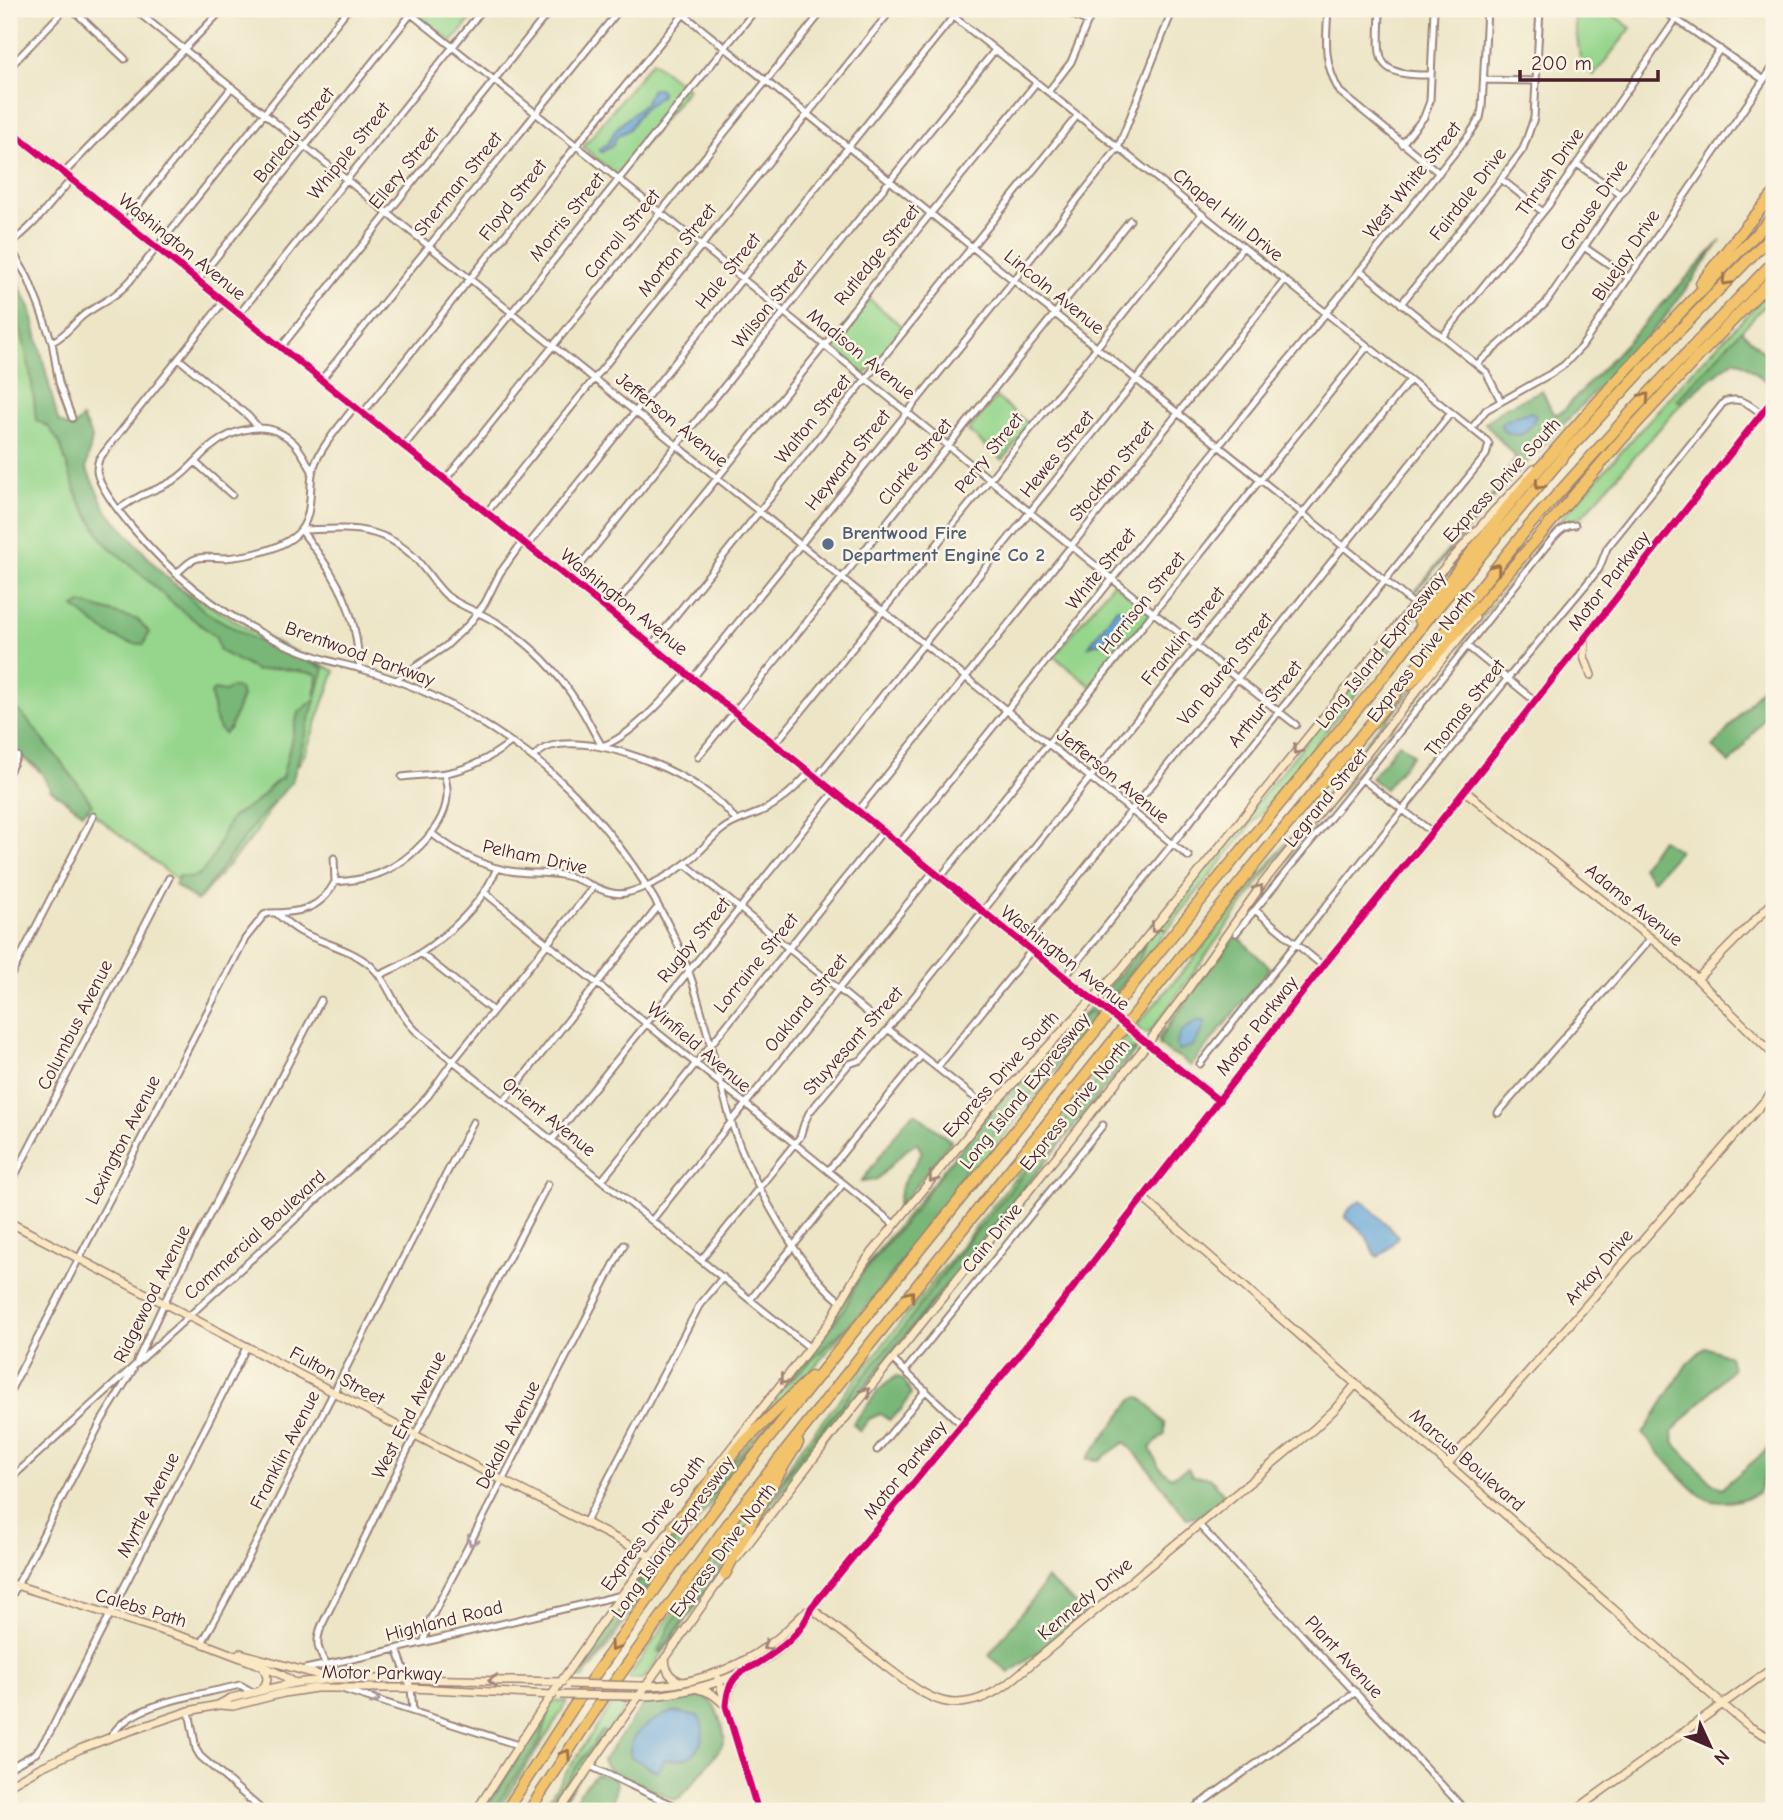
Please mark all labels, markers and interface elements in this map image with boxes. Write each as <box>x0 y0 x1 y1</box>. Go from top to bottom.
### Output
scale bar <box>1520 38 1659 82</box>
text: 200 m <box>1531 51 1592 75</box>
street label: Barleau Street <box>249 82 339 187</box>
street label: Whipple Street <box>303 98 395 204</box>
street label: West White Street <box>1358 117 1466 243</box>
street label: Ellery Street <box>364 122 444 213</box>
street label: Thrush Drive <box>1512 124 1588 220</box>
street label: Sherman Street <box>409 127 507 241</box>
street label: Fairdale Drive <box>1425 143 1511 245</box>
street label: Floyd Street <box>474 154 552 245</box>
street label: Grouse Drive <box>1555 155 1633 255</box>
street label: Chapel Hill Drive <box>1168 164 1288 266</box>
street label: Morris Street <box>525 168 610 266</box>
street label: Carroll Street <box>579 184 665 283</box>
street label: Washington Avenue <box>114 189 250 305</box>
street label: Morton Street <box>633 199 721 301</box>
street label: Rutledge Street <box>830 200 925 310</box>
street label: Bluejay Drive <box>1587 205 1665 305</box>
street label: Hale Street <box>691 228 766 313</box>
street label: Lincoln Avenue <box>1000 245 1108 339</box>
street label: Wilson Street <box>728 255 813 353</box>
one-way arrow <box>1722 273 1735 286</box>
street label: Madison Avenue <box>803 304 919 404</box>
street label: Jefferson Avenue <box>611 368 733 472</box>
street label: Walton Street <box>770 369 856 468</box>
one-way arrow <box>1637 392 1650 405</box>
street label: Heyward Street <box>801 405 896 515</box>
street label: Hewes Street <box>1015 406 1099 502</box>
street label: Perry Street <box>950 408 1028 498</box>
street label: Express Drive South <box>1439 413 1565 547</box>
street label: Clarke Street <box>873 414 957 510</box>
street label: Stockton Street <box>1065 416 1160 526</box>
one-way arrow <box>1535 476 1547 489</box>
place label: Brentwood Fire Department Engine Co 2 <box>842 522 1045 566</box>
street label: White Street <box>1061 523 1141 615</box>
street label: Motor Parkway <box>1563 526 1655 635</box>
marker: Brentwood Fire Department Engine Co 2 <box>820 536 836 552</box>
street label: Washington Avenue <box>556 544 692 660</box>
street label: Harrison Street <box>1094 547 1190 659</box>
one-way arrow <box>1488 563 1500 576</box>
street label: Long Island Expressway <box>1311 567 1451 733</box>
street label: Franklin Street <box>1137 582 1230 690</box>
street label: Express Drive North <box>1362 585 1480 727</box>
street label: Van Buren Street <box>1173 608 1277 730</box>
street label: Brentwood Parkway <box>282 617 438 691</box>
street label: Thomas Street <box>1420 654 1510 761</box>
street label: Arthur Street <box>1223 656 1307 752</box>
street label: Jefferson Avenue <box>1052 724 1174 828</box>
one-way arrow <box>1293 742 1305 755</box>
street label: Legrand Street <box>1280 744 1373 852</box>
street label: Pelham Drive <box>481 835 589 879</box>
street label: Adams Avenue <box>1581 859 1687 951</box>
one-way arrow <box>1251 884 1263 896</box>
street label: Rugby Street <box>653 892 735 987</box>
street label: Washington Avenue <box>996 901 1134 1015</box>
street label: Lorraine Street <box>709 908 803 1017</box>
one-way arrow <box>1150 920 1163 932</box>
street label: Oakland Street <box>760 949 853 1056</box>
street label: Columbus Avenue <box>33 956 117 1094</box>
street label: Motor Parkway <box>1211 971 1303 1080</box>
street label: Stuyvesant Street <box>798 982 908 1100</box>
street label: Winfield Avenue <box>643 997 755 1097</box>
street label: Express Drive South <box>938 1006 1064 1142</box>
street label: Long Island Expressway <box>955 1008 1095 1174</box>
street label: Express Drive North <box>1015 1035 1135 1175</box>
street label: Lexington Avenue <box>81 1072 165 1208</box>
street label: Orient Avenue <box>498 1073 600 1161</box>
street label: Commercial Boulevard <box>180 1166 330 1304</box>
one-way arrow <box>928 1170 941 1182</box>
street label: Cain Drive <box>957 1199 1027 1277</box>
street label: Ridgewood Avenue <box>109 1221 195 1367</box>
street label: Arkay Drive <box>1560 1225 1638 1309</box>
one-way arrow <box>902 1290 914 1303</box>
street label: Fulton Street <box>286 1342 389 1410</box>
street label: West End Avenue <box>367 1347 451 1483</box>
one-way arrow <box>780 1372 792 1385</box>
street label: Dekalb Avenue <box>471 1377 545 1493</box>
street label: Franklin Avenue <box>245 1387 325 1513</box>
one-way arrow <box>858 1388 870 1401</box>
street label: Marcus Boulevard <box>1405 1404 1529 1516</box>
street label: Motor Parkway <box>859 1416 952 1524</box>
street label: Myrtle Avenue <box>112 1449 184 1561</box>
street label: Express Drive South <box>596 1451 710 1595</box>
street label: Long Island Expressway <box>607 1451 739 1622</box>
street label: Express Drive North <box>665 1479 781 1621</box>
one-way arrow <box>466 1534 480 1546</box>
street label: Kennedy Drive <box>1033 1553 1137 1645</box>
street label: Calebs Path <box>93 1584 189 1632</box>
street label: Highland Road <box>383 1596 505 1646</box>
street label: Plant Avenue <box>1300 1611 1388 1703</box>
one-way arrow <box>762 1638 775 1650</box>
one-way arrow <box>610 1639 622 1652</box>
street label: Motor Parkway <box>322 1661 443 1685</box>
one-way arrow <box>487 1673 498 1688</box>
one-way arrow <box>368 1691 380 1706</box>
north arrow <box>1674 1712 1744 1782</box>
text: N <box>1709 1745 1734 1769</box>
one-way arrow <box>558 1749 570 1762</box>

